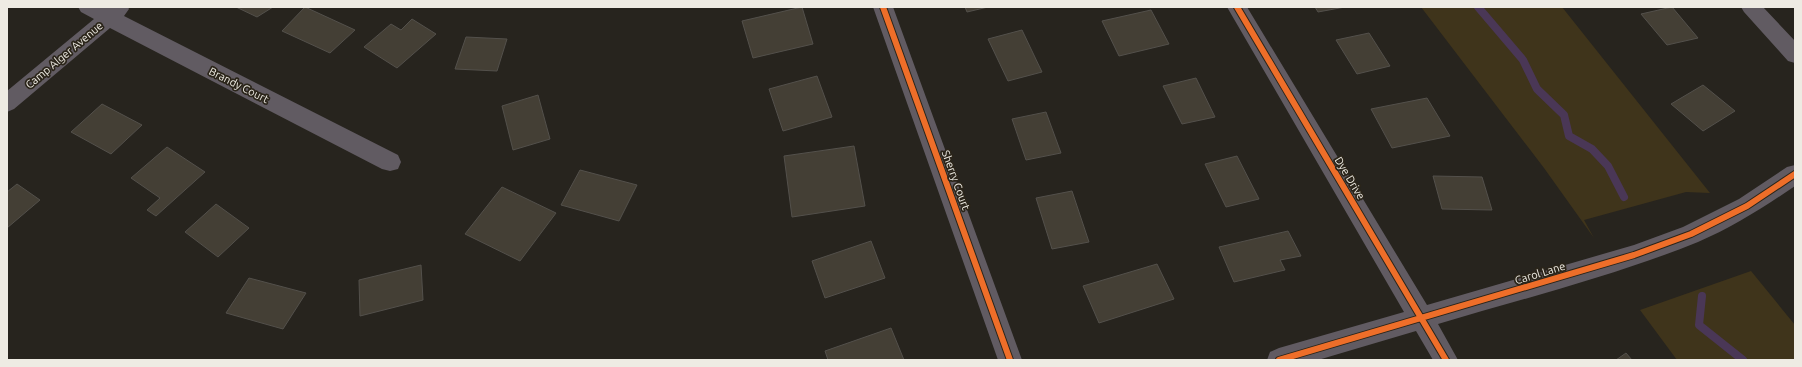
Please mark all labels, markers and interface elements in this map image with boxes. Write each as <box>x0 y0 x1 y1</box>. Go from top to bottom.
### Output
street label: Camp Alger Avenue <box>23 19 105 91</box>
street label: Brandy Court <box>207 65 271 105</box>
street label: Sherry Court <box>940 149 973 212</box>
street label: Dye Drive <box>1333 154 1367 202</box>
street label: Carol Lane <box>1513 260 1567 286</box>

